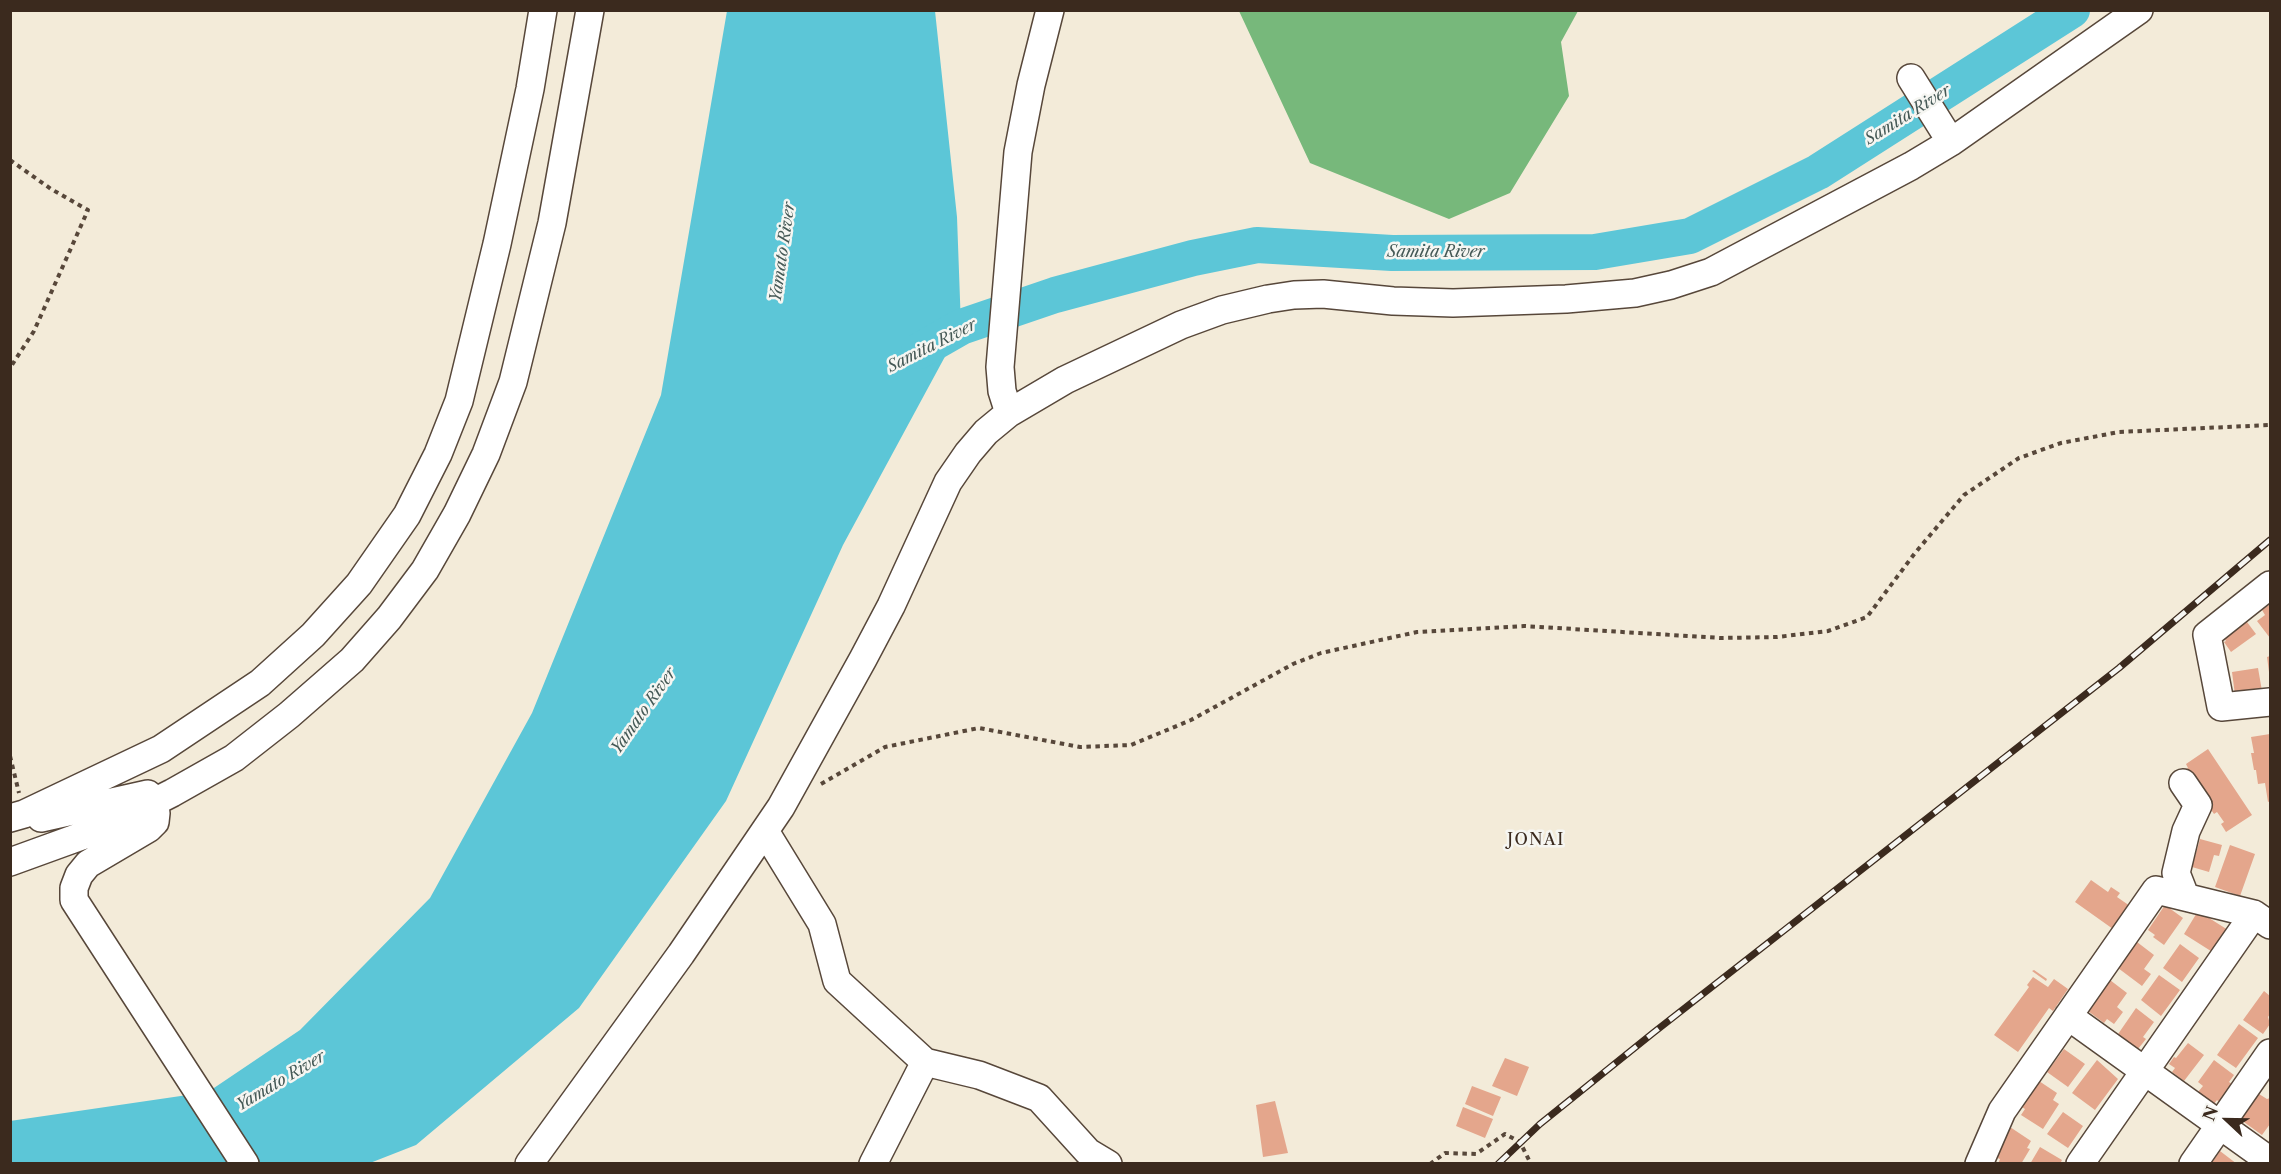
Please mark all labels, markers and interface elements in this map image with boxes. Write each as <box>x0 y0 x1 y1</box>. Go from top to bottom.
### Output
water label: Samita River <box>1862 81 1954 149</box>
water label: Yamato River <box>766 201 800 303</box>
water label: Samita River <box>1387 242 1485 262</box>
water label: Samita River <box>884 315 980 377</box>
water label: Yamato River <box>607 664 681 758</box>
district label: JONAI <box>1507 830 1565 850</box>
water label: Yamato River <box>233 1047 329 1115</box>
north arrow <box>2197 1090 2257 1150</box>
text: N <box>2198 1103 2222 1123</box>

